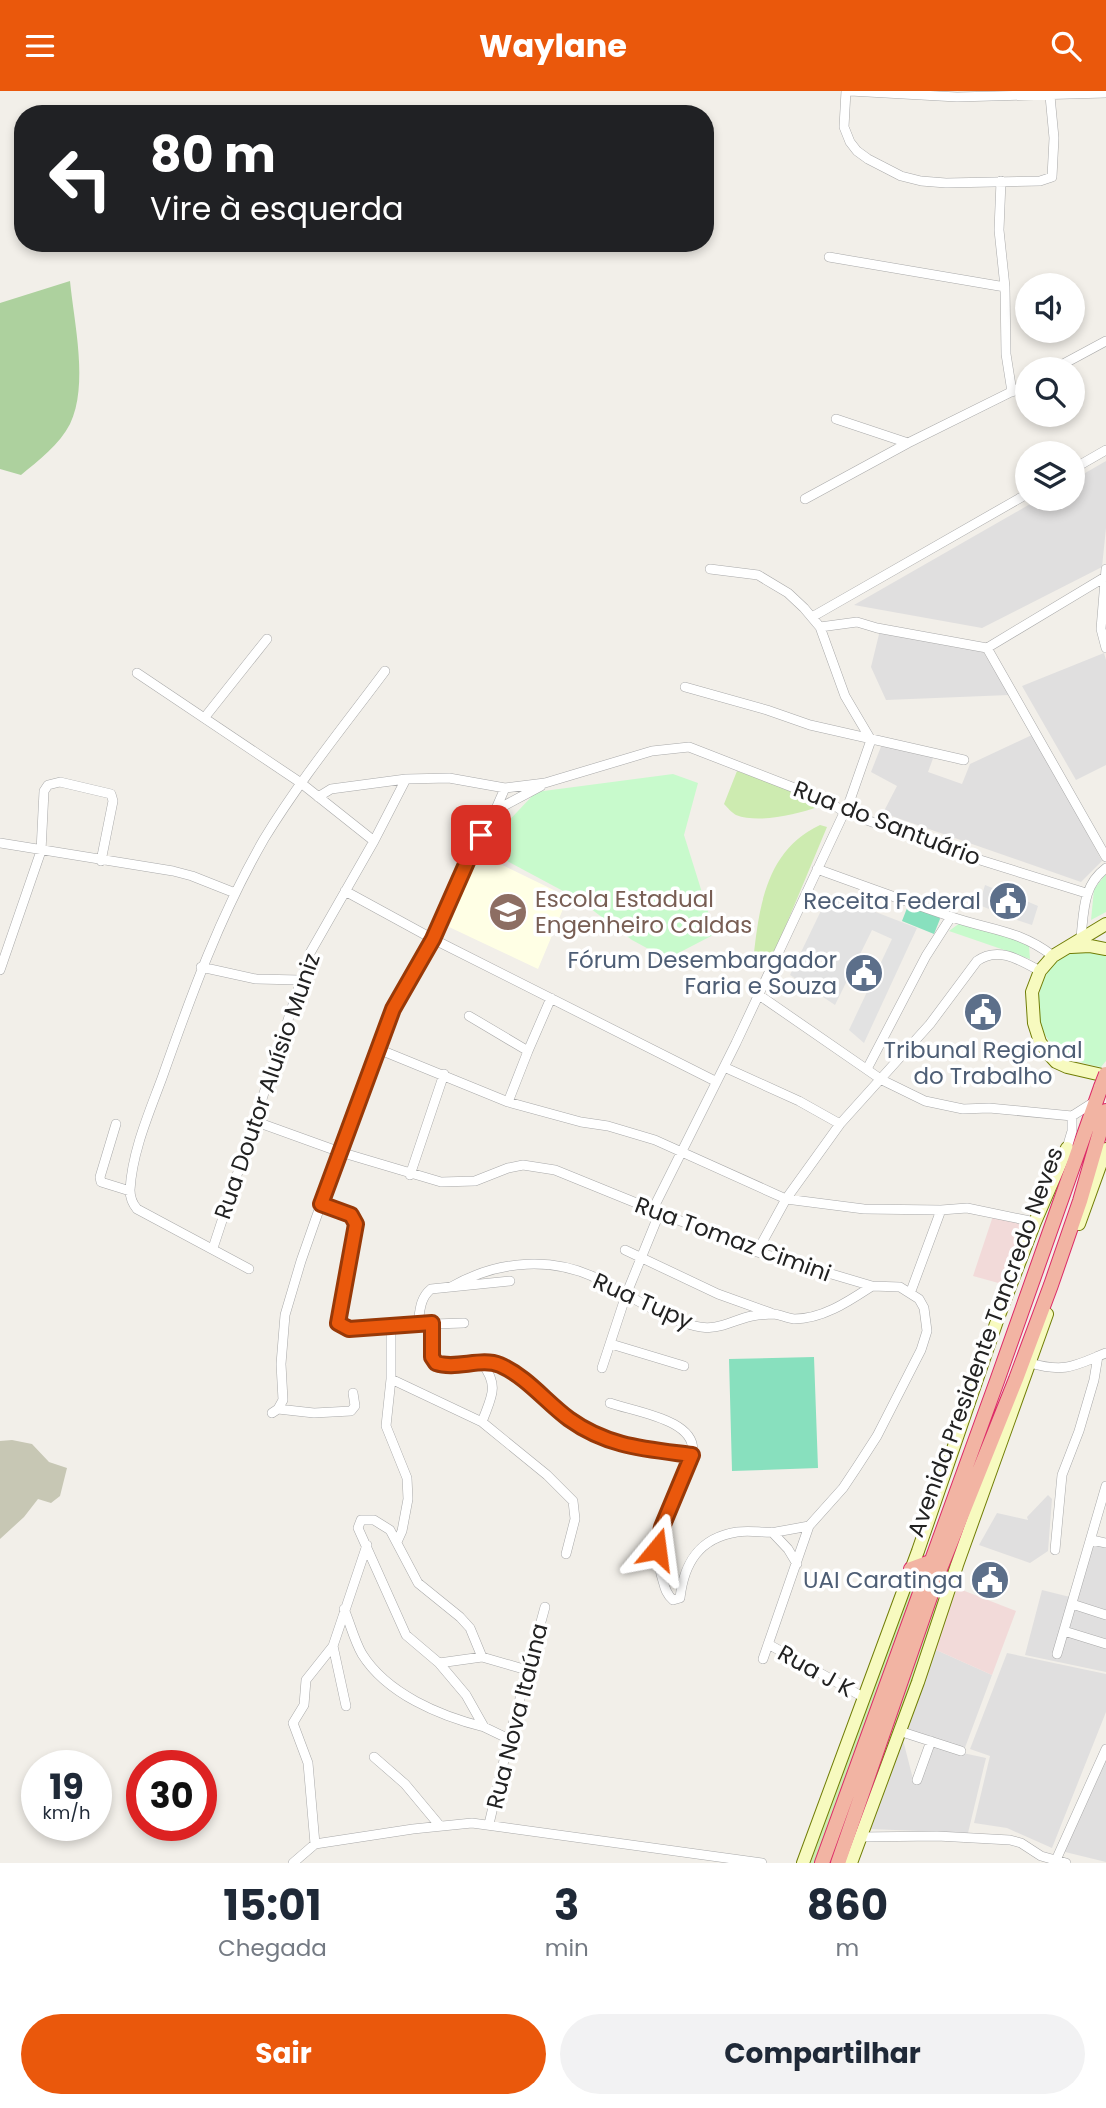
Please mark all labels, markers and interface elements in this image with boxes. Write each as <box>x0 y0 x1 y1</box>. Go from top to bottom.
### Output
text: Waylane <box>479 23 627 68</box>
icon: menu <box>21 27 59 65</box>
icon: search <box>1047 27 1085 65</box>
text: 80 m <box>150 121 276 189</box>
icon: left <box>35 133 126 224</box>
text: Vire à esquerda <box>150 186 404 231</box>
map controls <box>1015 273 1085 511</box>
button: sound <box>1015 273 1085 343</box>
button: search <box>1015 357 1085 427</box>
button: layers <box>1015 441 1085 511</box>
street label: Rua do Santuário <box>789 773 985 873</box>
pin <box>451 805 511 865</box>
icon: arrive <box>462 816 500 854</box>
public building icon: Receita Federal <box>987 880 1029 922</box>
place label: Escola Estadual Engenheiro Caldas <box>535 883 752 941</box>
place label: Receita Federal <box>803 885 981 917</box>
school or university icon: Escola Estadual Engenheiro Caldas <box>487 891 529 933</box>
place label: Fórum Desembargador Faria e Souza <box>567 944 837 1002</box>
street label: Rua Doutor Aluísio Muniz <box>206 949 328 1223</box>
public building icon: Fórum Desembargador Faria e Souza <box>843 952 885 994</box>
public building icon: Tribunal Regional do Trabalho <box>962 991 1004 1033</box>
place label: Tribunal Regional do Trabalho <box>883 1034 1083 1092</box>
street label: Avenida Presidente Tancredo Neves <box>899 1143 1071 1541</box>
street label: Rua Tomaz Cimini <box>630 1189 836 1289</box>
street label: Rua Tupy <box>588 1265 698 1337</box>
position arrow <box>620 1512 694 1586</box>
public building icon: UAI Caratinga <box>969 1559 1011 1601</box>
place label: UAI Caratinga <box>803 1564 963 1596</box>
street label: Rua Nova Itaúna <box>478 1620 556 1812</box>
street label: Rua J K <box>772 1637 860 1705</box>
speed limit sign: 30 <box>126 1750 217 1841</box>
text: 19 <box>49 1762 84 1811</box>
text: km/h <box>43 1800 90 1825</box>
text: 15:01 <box>223 1876 321 1935</box>
text: 3 <box>554 1876 580 1935</box>
text: 860 <box>807 1876 888 1935</box>
text: Chegada <box>218 1932 327 1964</box>
text: min <box>545 1932 589 1964</box>
text: m <box>836 1932 859 1964</box>
button: Sair <box>21 2014 546 2094</box>
button: Compartilhar <box>560 2014 1085 2094</box>

